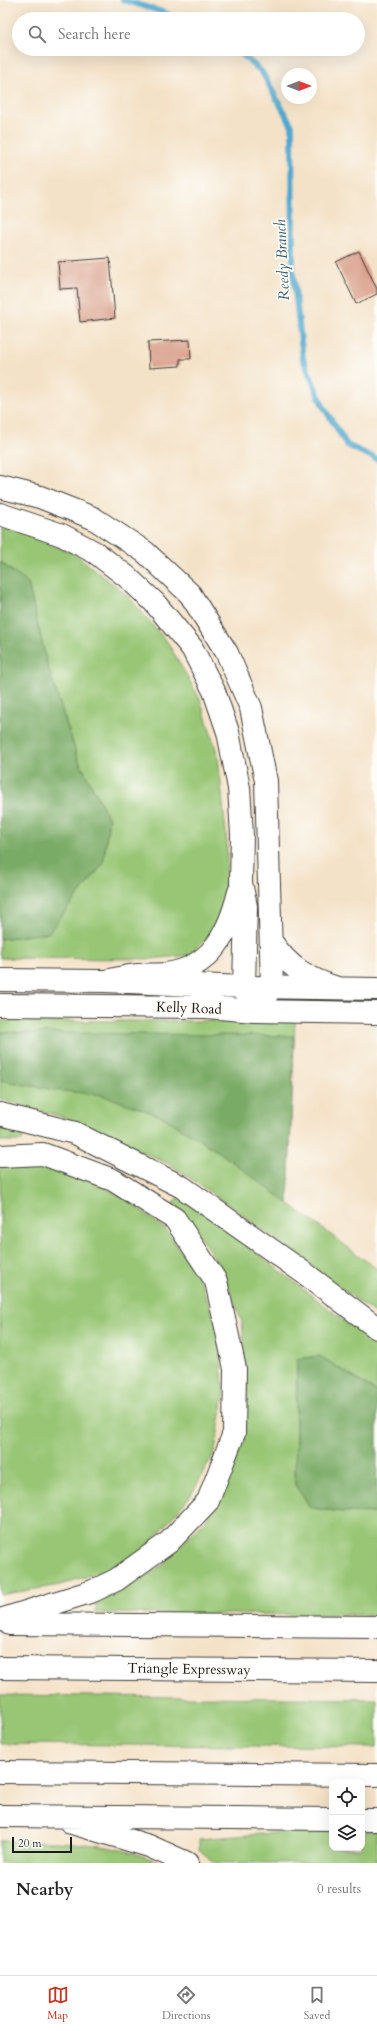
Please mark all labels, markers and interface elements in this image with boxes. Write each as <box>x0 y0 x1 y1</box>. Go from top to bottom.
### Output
search box <box>12 12 365 56</box>
icon: search <box>26 23 48 45</box>
text: Search here <box>58 24 131 44</box>
north arrow <box>281 68 317 104</box>
water label: Reedy Branch <box>270 218 294 301</box>
street label: Kelly Road <box>156 997 223 1019</box>
street label: Triangle Expressway <box>127 1658 251 1680</box>
map controls <box>329 1779 365 1851</box>
button: locate <box>329 1779 365 1815</box>
button: layers <box>329 1815 365 1851</box>
scale bar <box>12 1835 72 1854</box>
text: 20 m <box>18 1836 42 1851</box>
text: Nearby <box>16 1878 73 1901</box>
text: 0 results <box>317 1880 361 1898</box>
tab: Map <box>47 1984 69 2023</box>
tab: Directions <box>162 1984 210 2023</box>
tab: Saved <box>304 1984 330 2023</box>

